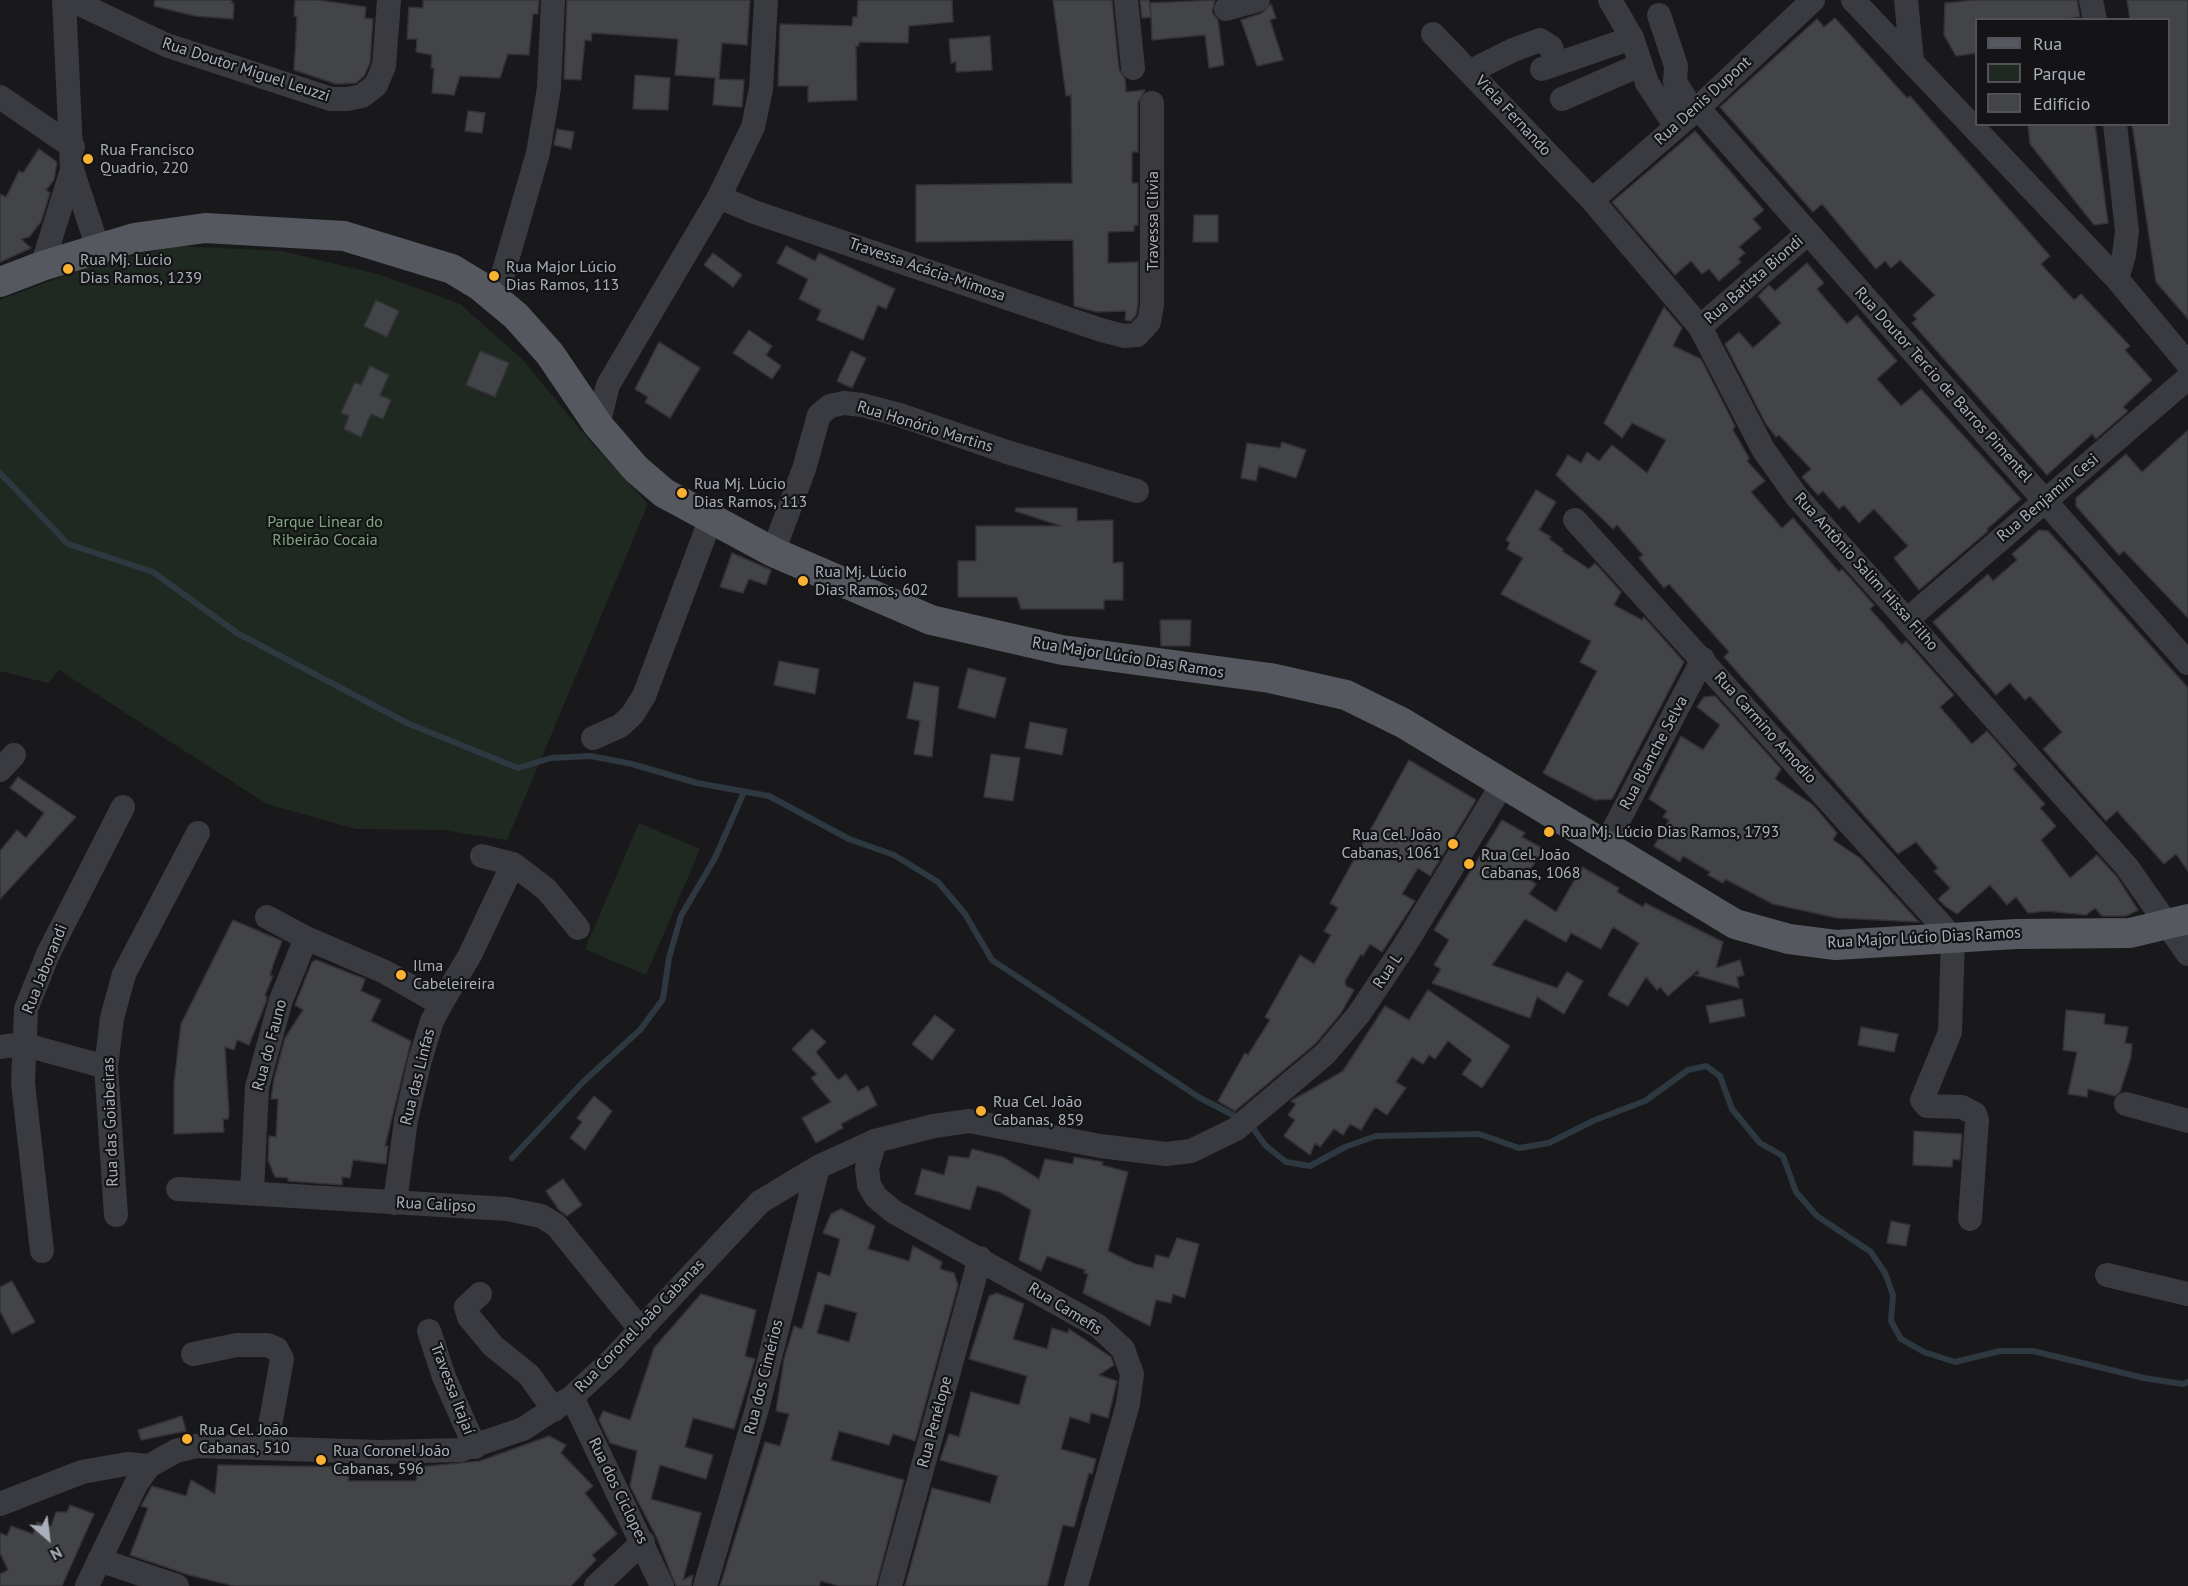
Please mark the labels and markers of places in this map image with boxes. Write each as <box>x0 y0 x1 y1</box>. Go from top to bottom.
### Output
place label: Rua Francisco Quadrio, 220 <box>100 140 194 178</box>
marker: Rua Francisco Quadrio, 220 <box>81 152 95 166</box>
place label: Rua Mj. Lúcio Dias Ramos, 1239 <box>80 250 202 288</box>
place label: Rua Major Lúcio Dias Ramos, 113 <box>506 257 619 295</box>
marker: Rua Mj. Lúcio Dias Ramos, 1239 <box>61 262 75 276</box>
marker: Rua Major Lúcio Dias Ramos, 113 <box>487 269 501 283</box>
place label: Rua Mj. Lúcio Dias Ramos, 113 <box>694 474 807 512</box>
marker: Rua Mj. Lúcio Dias Ramos, 113 <box>675 486 689 500</box>
place label: Rua Mj. Lúcio Dias Ramos, 602 <box>815 562 928 600</box>
marker: Rua Mj. Lúcio Dias Ramos, 602 <box>796 574 810 588</box>
place label: Rua Mj. Lúcio Dias Ramos, 1793 <box>1561 822 1779 842</box>
place label: Rua Cel. João Cabanas, 1061 <box>1341 825 1441 863</box>
marker: Rua Mj. Lúcio Dias Ramos, 1793 <box>1542 825 1556 839</box>
marker: Rua Cel. João Cabanas, 1061 <box>1446 837 1460 851</box>
place label: Rua Cel. João Cabanas, 1068 <box>1481 845 1581 883</box>
marker: Rua Cel. João Cabanas, 1068 <box>1462 857 1476 871</box>
place label: Ilma Cabeleireira <box>413 956 495 994</box>
marker: Ilma Cabeleireira <box>394 968 408 982</box>
place label: Rua Cel. João Cabanas, 859 <box>993 1092 1084 1130</box>
marker: Rua Cel. João Cabanas, 859 <box>974 1104 988 1118</box>
place label: Rua Cel. João Cabanas, 510 <box>199 1420 290 1458</box>
marker: Rua Cel. João Cabanas, 510 <box>180 1432 194 1446</box>
place label: Rua Coronel João Cabanas, 596 <box>333 1441 450 1479</box>
marker: Rua Coronel João Cabanas, 596 <box>314 1453 328 1467</box>

